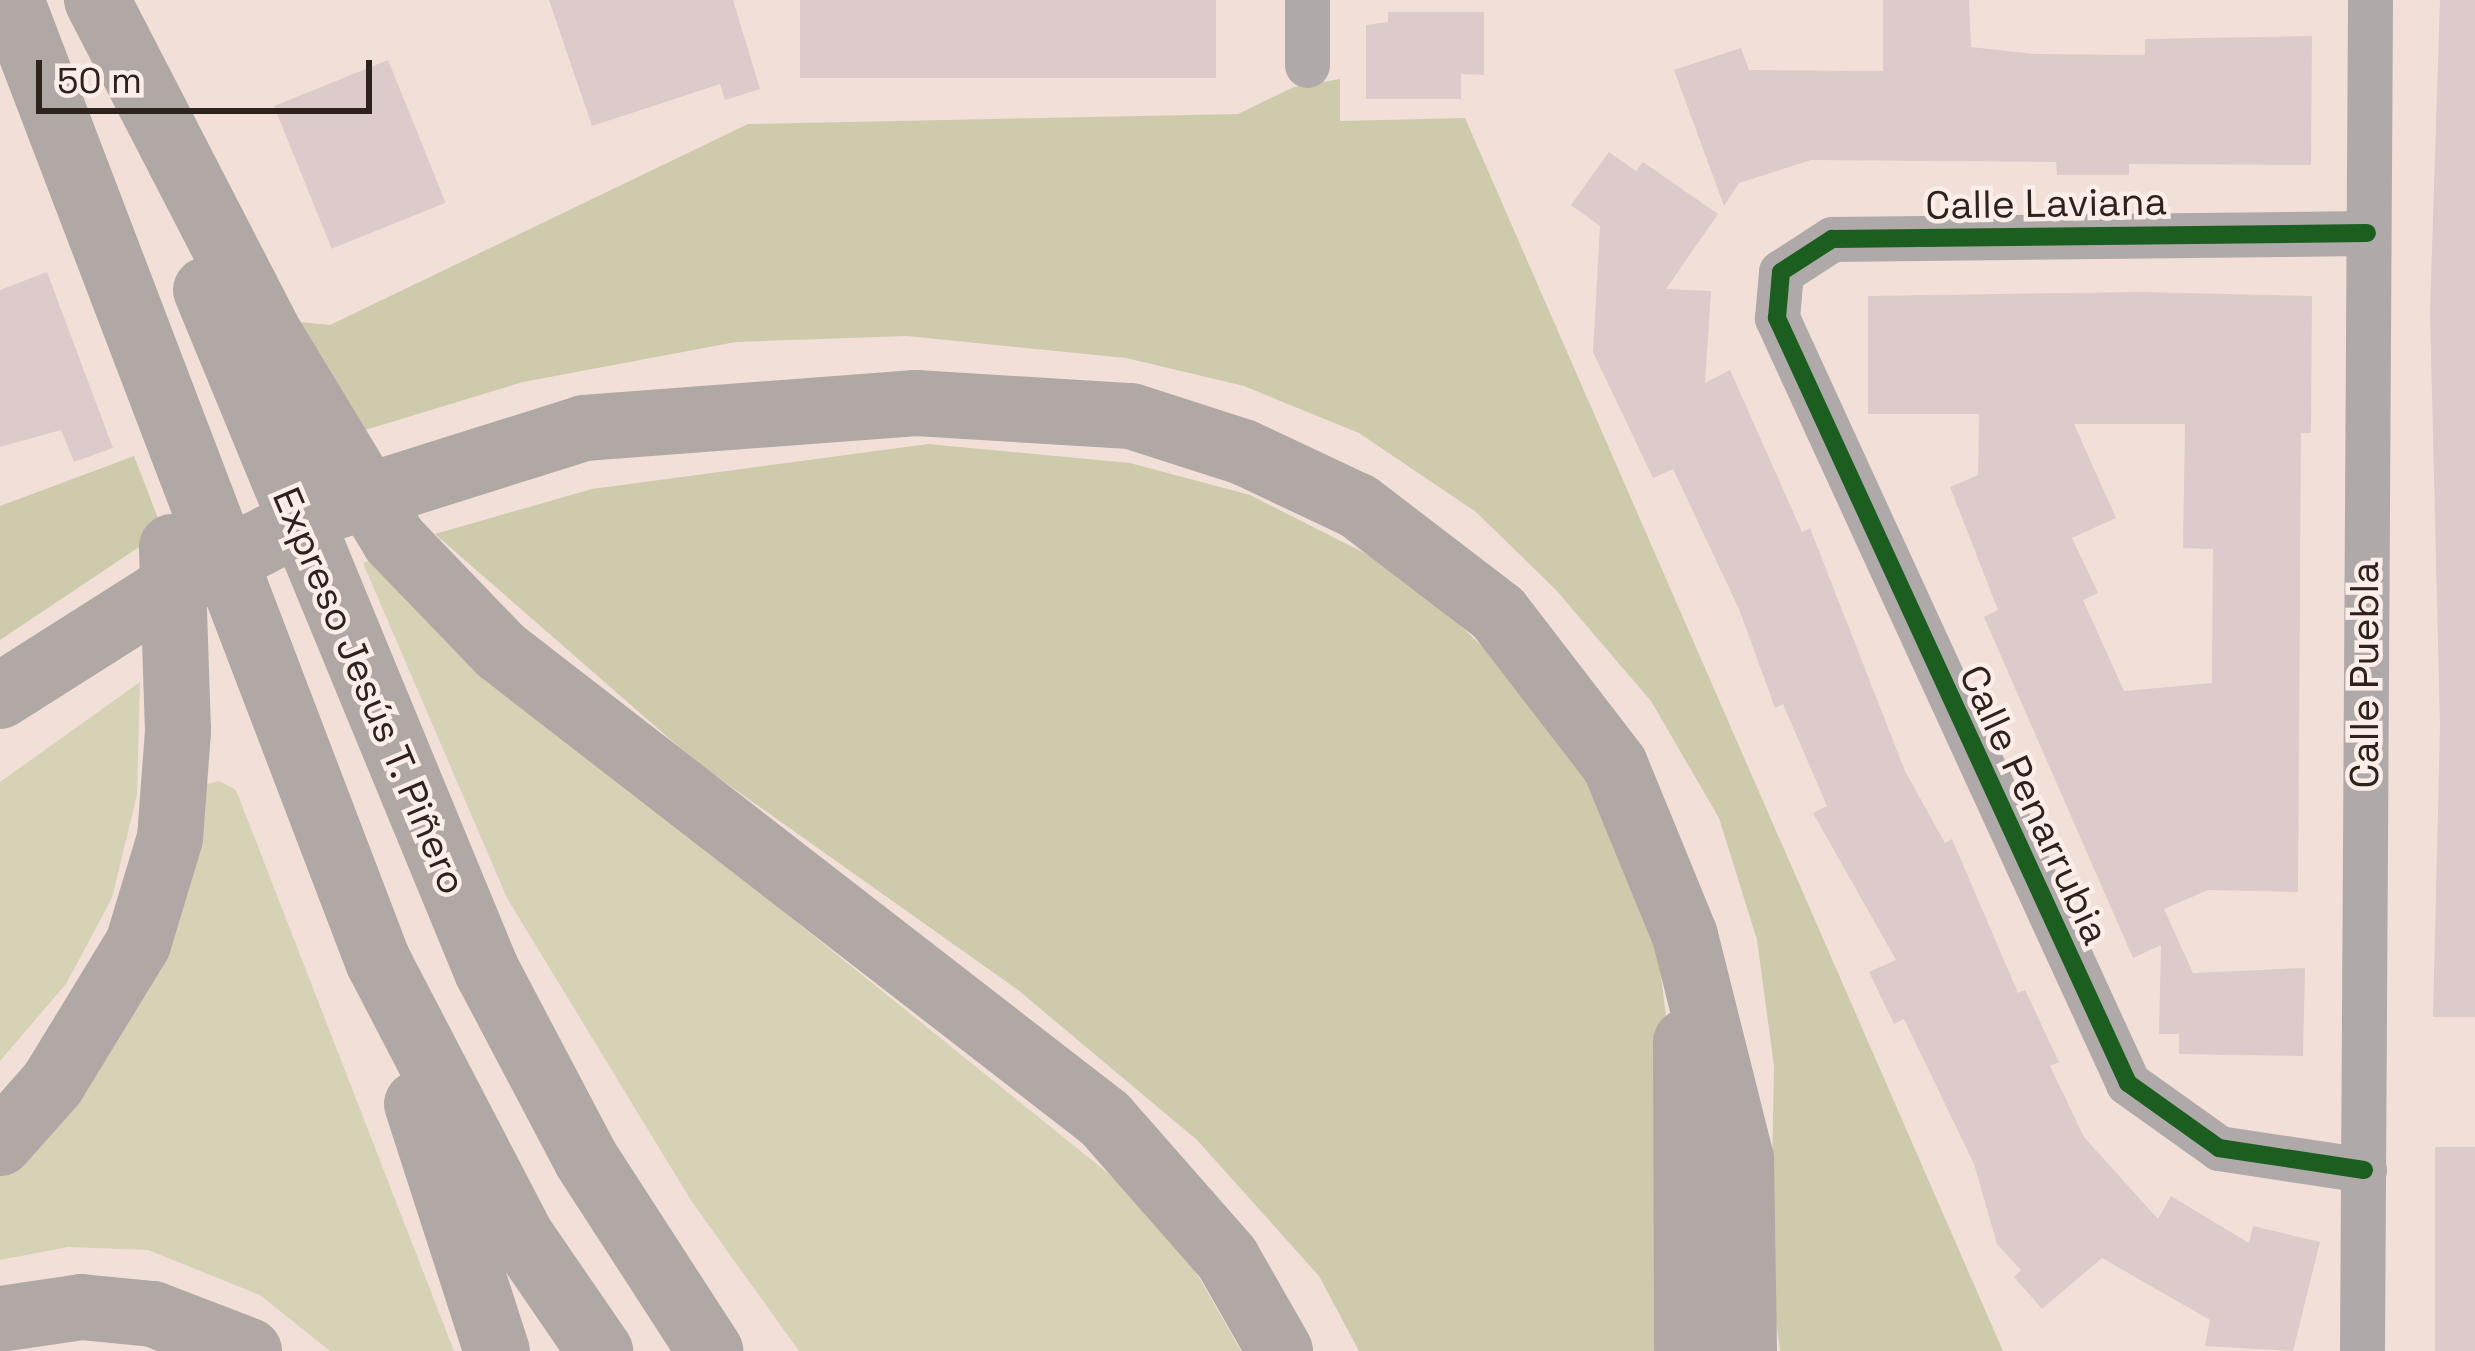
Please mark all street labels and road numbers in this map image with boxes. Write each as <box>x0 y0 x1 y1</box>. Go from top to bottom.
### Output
street label: Calle Laviana <box>1925 178 2167 230</box>
street label: Expreso Jesús T. Piñero <box>262 480 476 902</box>
street label: Calle Puebla <box>2342 561 2388 789</box>
street label: Calle Penarrubia <box>1949 658 2119 952</box>

